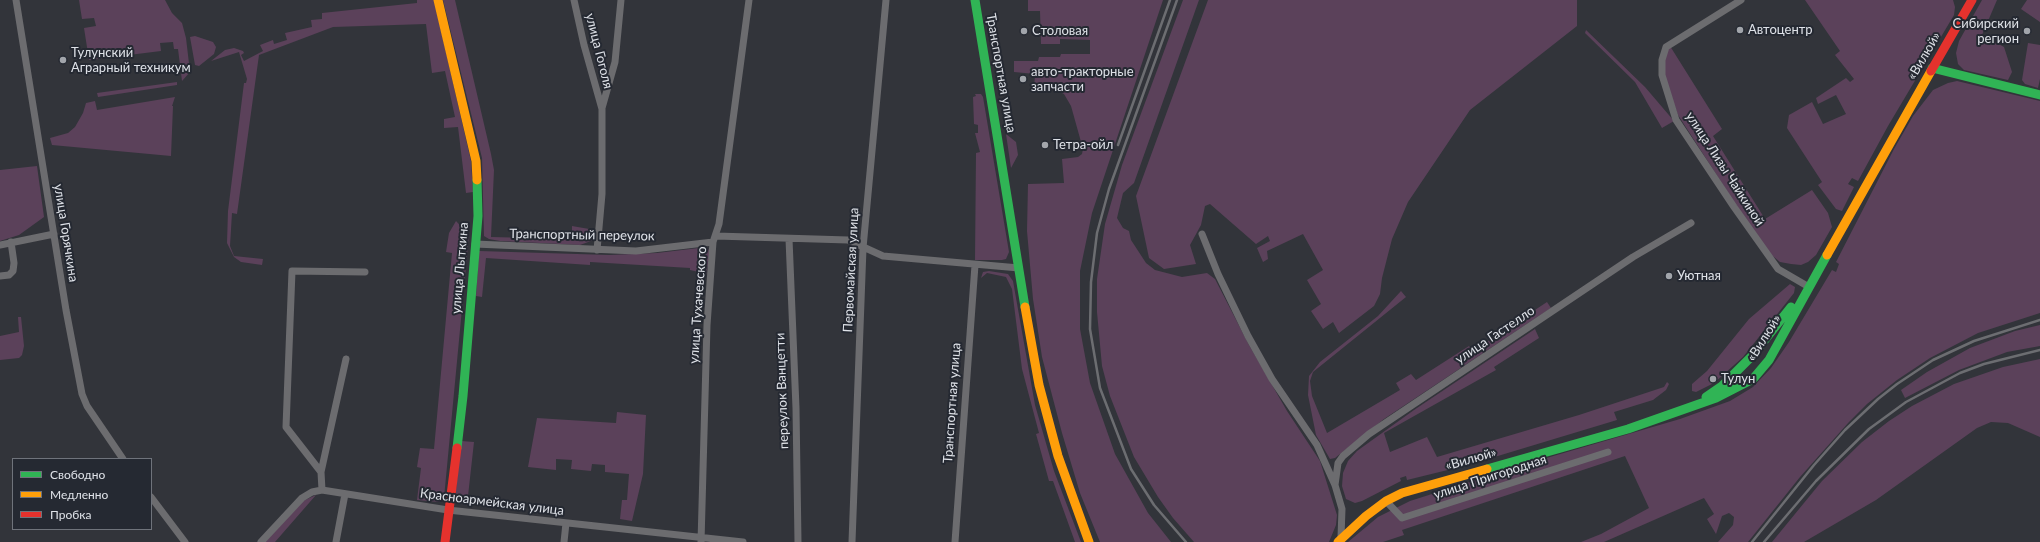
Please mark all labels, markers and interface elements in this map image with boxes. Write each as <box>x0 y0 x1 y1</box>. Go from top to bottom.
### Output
street label: улица Гоголя <box>582 12 616 90</box>
street label: Транспортная улица <box>983 12 1019 134</box>
place label: Сибирский регион <box>1953 16 2019 47</box>
place label: Автоцентр <box>1748 22 1813 38</box>
place label: Столовая <box>1032 23 1088 39</box>
marker: Автоцентр <box>1735 25 1745 35</box>
marker: Столовая <box>1019 26 1029 36</box>
marker: Сибирский регион <box>2022 26 2032 36</box>
street label: «Вилюй» <box>1904 30 1944 82</box>
place label: Тулунский Аграрный техникум <box>71 45 191 76</box>
marker: Тулунский Аграрный техникум <box>58 55 68 65</box>
place label: авто-тракторные запчасти <box>1031 64 1134 95</box>
marker: авто-тракторные запчасти <box>1018 74 1028 84</box>
street label: улица Лизы Чайкиной <box>1682 109 1768 229</box>
place label: Тетра-ойл <box>1053 137 1113 153</box>
marker: Тетра-ойл <box>1040 140 1050 150</box>
street label: улица Горячкина <box>51 183 81 283</box>
street label: Первомайская улица <box>840 207 862 333</box>
street label: улица Лыткина <box>448 221 472 315</box>
street label: Транспортный переулок <box>509 226 655 244</box>
street label: улица Тухачевского <box>686 246 710 364</box>
place label: Уютная <box>1677 268 1721 284</box>
marker: Уютная <box>1664 271 1674 281</box>
street label: улица Гастелло <box>1452 303 1538 367</box>
street label: «Вилюй» <box>1744 312 1784 364</box>
street label: переулок Ванцетти <box>772 333 792 449</box>
street label: Транспортная улица <box>940 342 964 464</box>
place label: Тулун <box>1721 371 1755 387</box>
marker: Тулун <box>1708 374 1718 384</box>
street label: «Вилюй» <box>1444 444 1498 474</box>
street label: улица Пригородная <box>1431 451 1549 503</box>
legend <box>12 458 152 530</box>
text: Свободно <box>50 467 105 482</box>
street label: Красноармейская улица <box>419 485 565 519</box>
text: Медленно <box>50 487 108 502</box>
text: Пробка <box>50 507 91 522</box>

